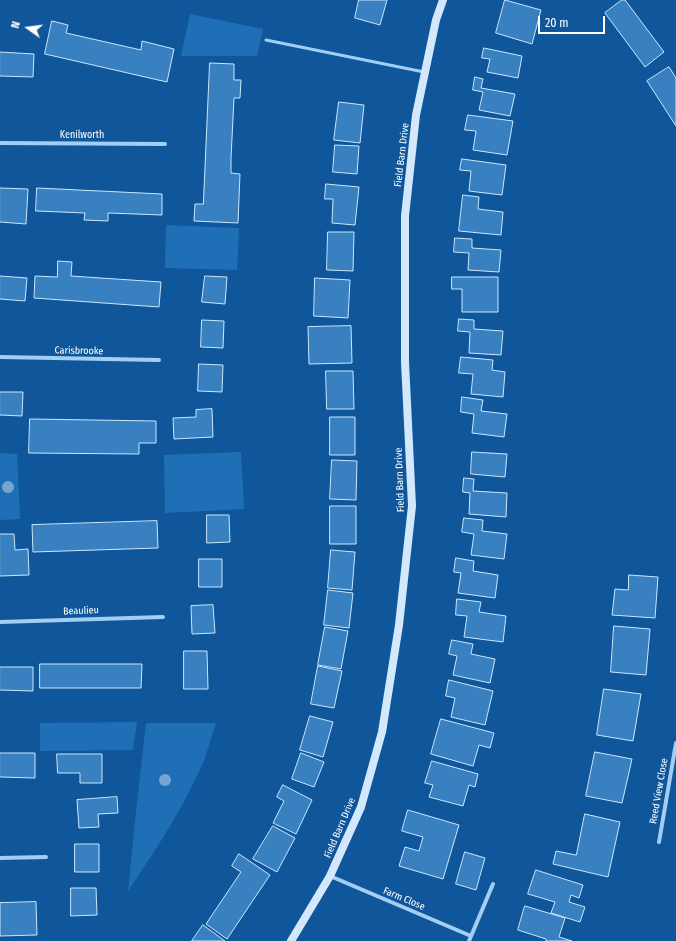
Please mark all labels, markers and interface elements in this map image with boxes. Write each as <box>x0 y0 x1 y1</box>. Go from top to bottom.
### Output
north arrow <box>8 8 48 48</box>
scale bar <box>540 8 607 34</box>
text: 20 m <box>545 16 569 30</box>
text: N <box>9 20 23 30</box>
street label: Field Barn Drive <box>392 122 412 188</box>
street label: Kenilworth <box>60 129 104 141</box>
street label: Carisbrooke <box>55 345 103 357</box>
street label: Field Barn Drive <box>393 448 407 512</box>
street label: Beaulieu <box>63 604 99 618</box>
street label: Reed View Close <box>647 757 671 825</box>
street label: Field Barn Drive <box>322 796 358 860</box>
street label: Farm Close <box>381 885 427 913</box>

